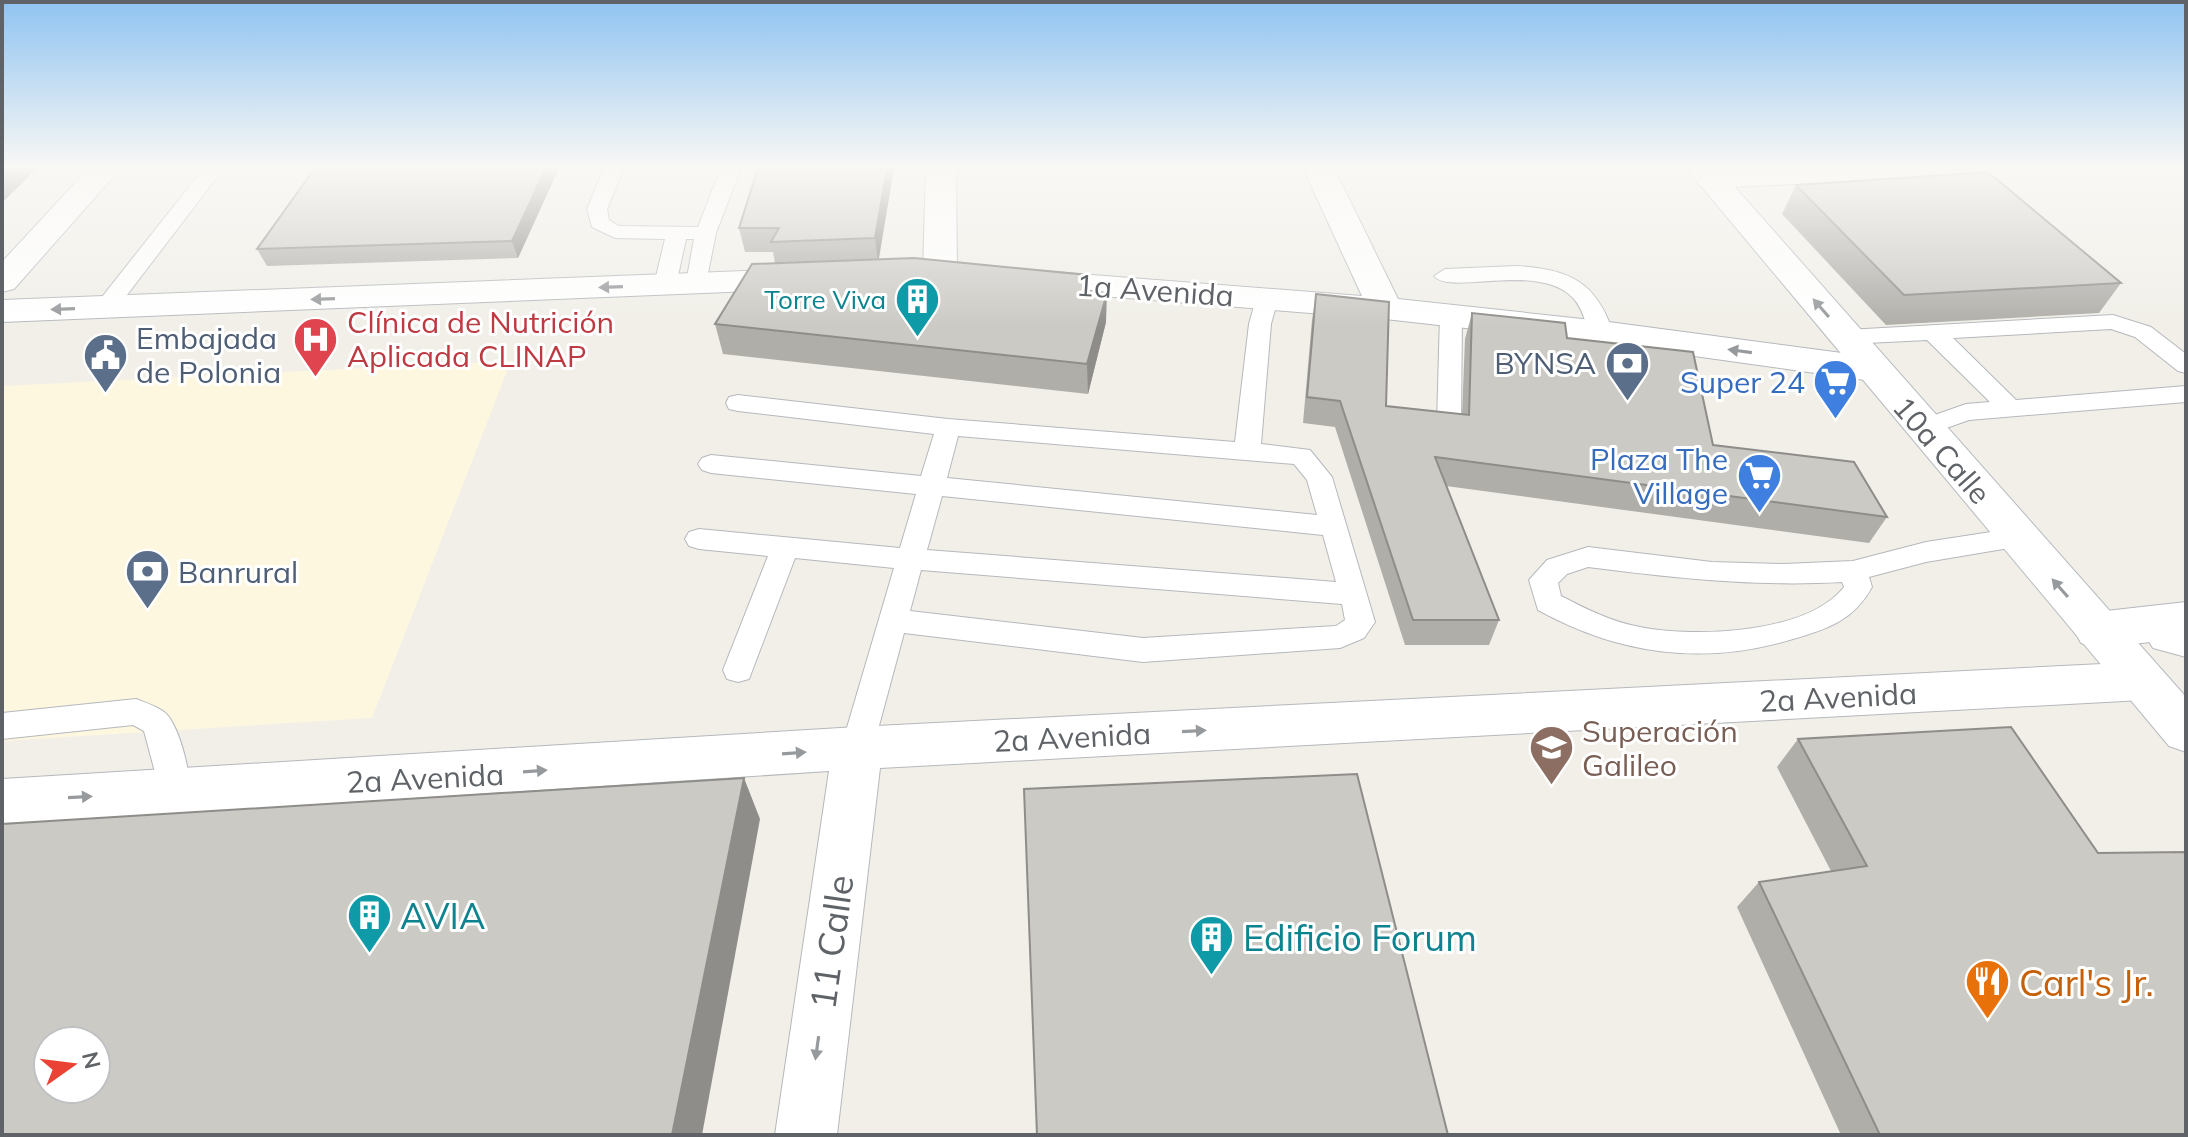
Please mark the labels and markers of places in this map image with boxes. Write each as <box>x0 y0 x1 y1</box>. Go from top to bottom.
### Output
building icon: Torre Viva <box>893 275 941 338</box>
place label: Torre Viva <box>764 283 886 316</box>
place label: Clínica de Nutrición Aplicada CLINAP <box>347 303 614 375</box>
hospital icon: Clínica de Nutrición Aplicada CLINAP <box>292 315 340 378</box>
place label: Embajada de Polonia <box>136 319 281 391</box>
public building icon: Embajada de Polonia <box>81 331 129 394</box>
bank icon: BYNSA <box>1603 339 1651 402</box>
place label: BYNSA <box>1494 344 1596 382</box>
supermarket icon: Super 24 <box>1812 358 1860 421</box>
place label: Super 24 <box>1680 363 1805 401</box>
place label: Plaza The Village <box>1590 440 1728 512</box>
supermarket icon: Plaza The Village <box>1735 452 1783 515</box>
bank icon: Banrural <box>123 548 171 611</box>
place label: Banrural <box>178 553 298 591</box>
place label: Superación Galileo <box>1582 712 1738 784</box>
school or university icon: Superación Galileo <box>1527 724 1575 787</box>
building icon: AVIA <box>345 891 393 954</box>
place label: AVIA <box>400 893 485 938</box>
building icon: Edificio Forum <box>1188 913 1236 976</box>
place label: Edificio Forum <box>1243 915 1477 960</box>
restaurant icon: Carl's Jr. <box>1964 958 2012 1021</box>
place label: Carl's Jr. <box>2019 960 2154 1005</box>

